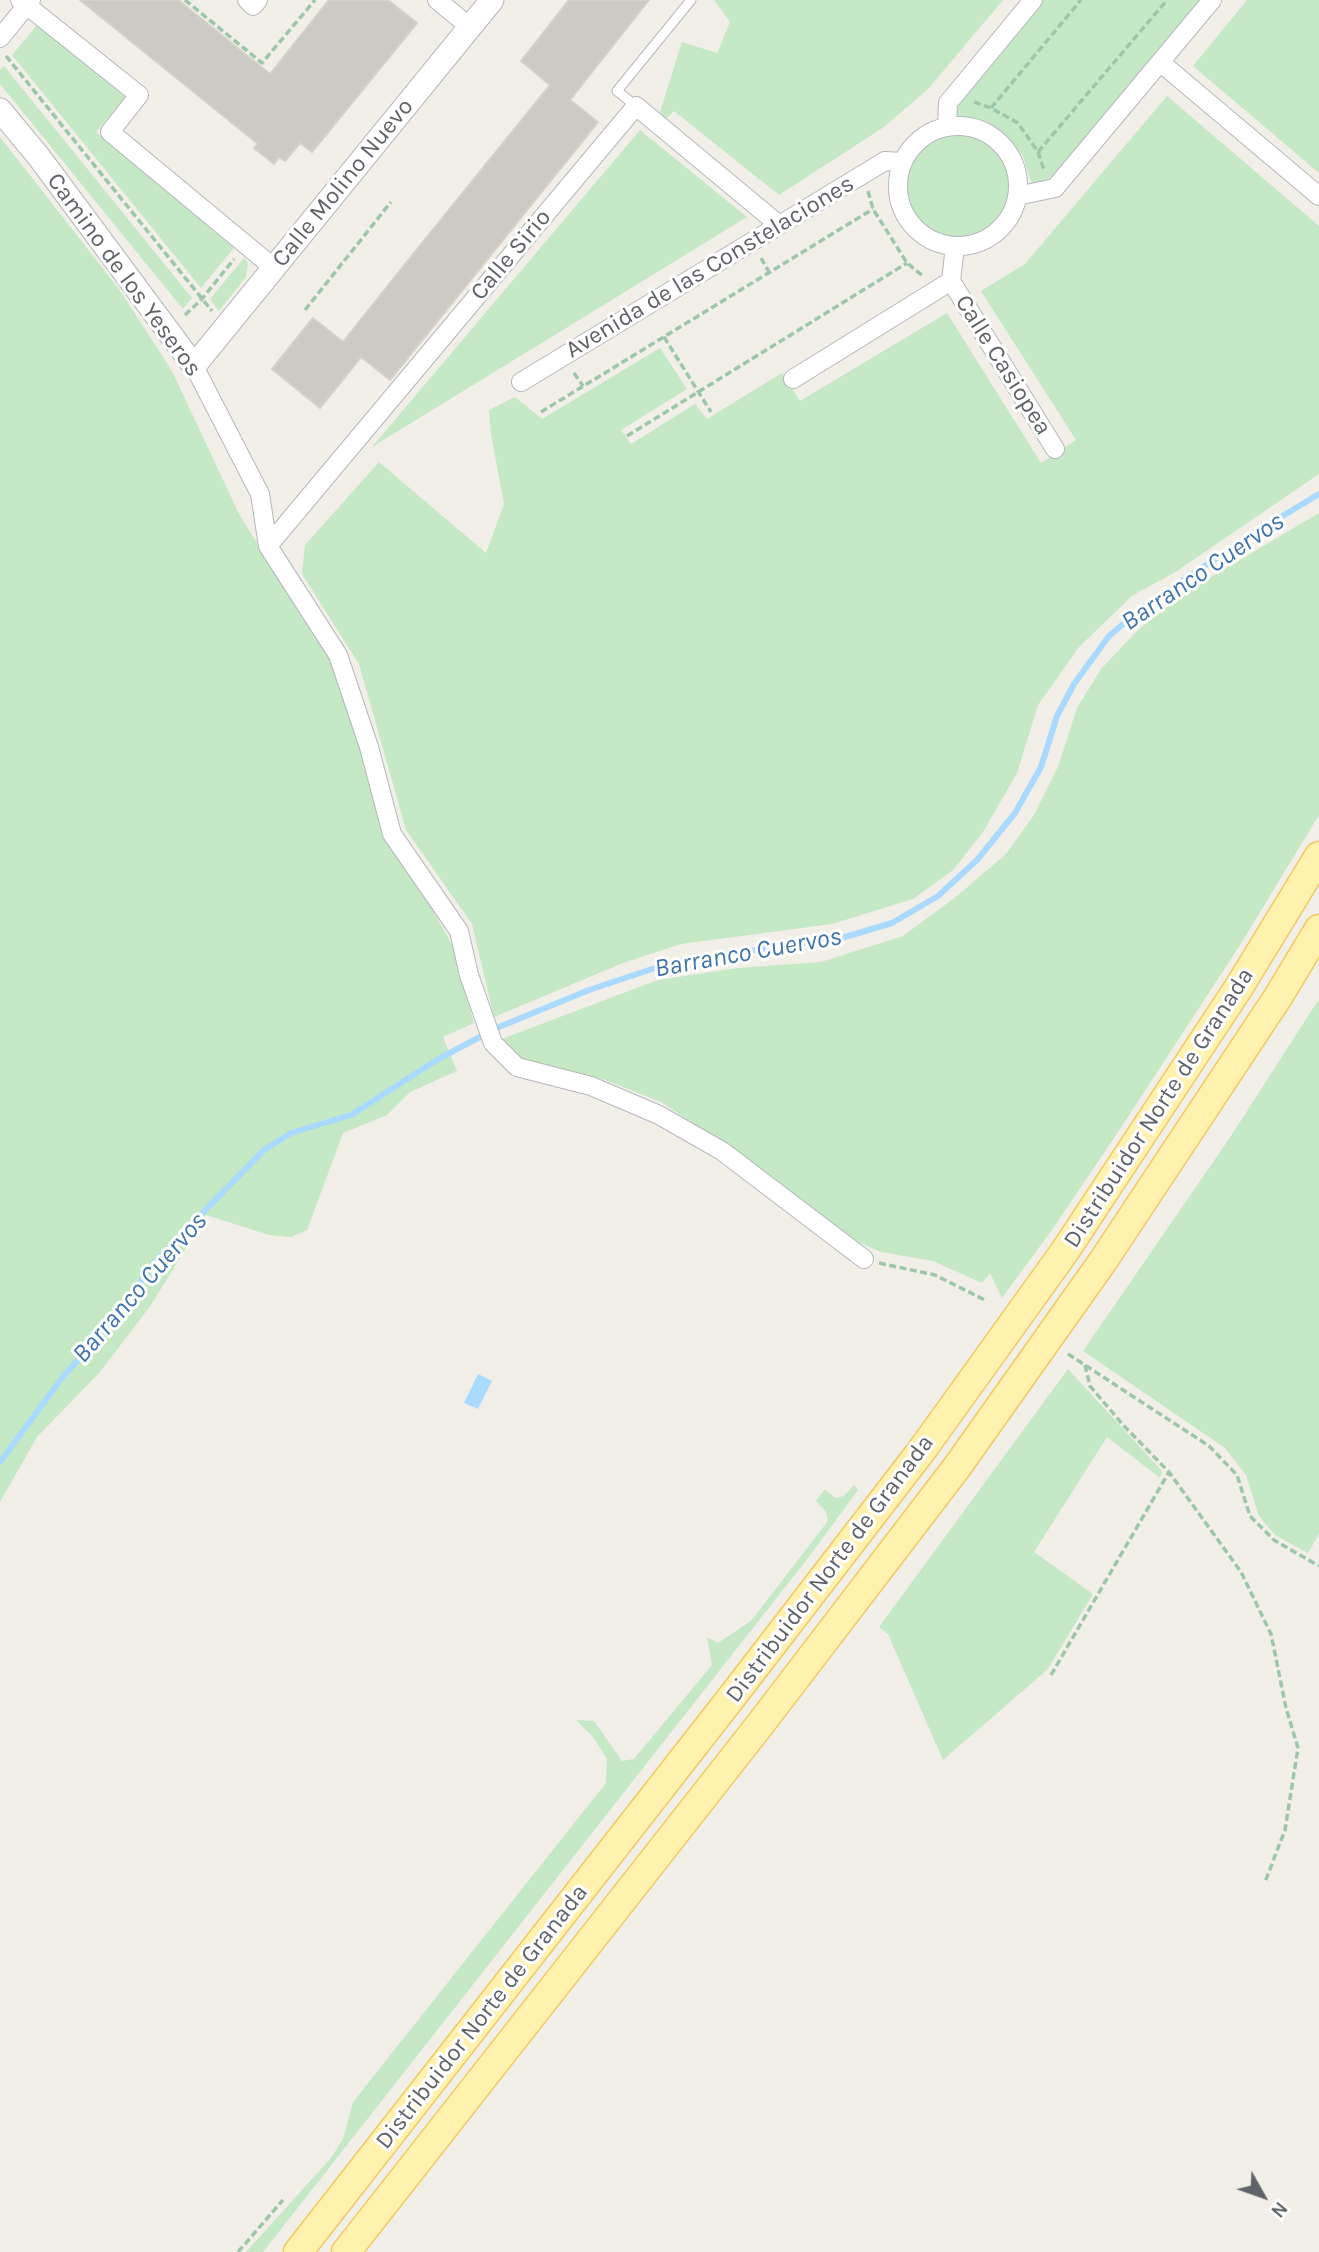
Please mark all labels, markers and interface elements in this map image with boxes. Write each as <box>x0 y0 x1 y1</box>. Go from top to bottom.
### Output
street label: Calle Molino Nuevo <box>266 93 420 273</box>
street label: Camino de los Yeseros <box>40 168 208 382</box>
street label: Avenida de las Constelaciones <box>561 169 859 365</box>
street label: Calle Sirio <box>465 204 557 306</box>
street label: Calle Casiopea <box>948 290 1058 440</box>
water label: Barranco Cuervos <box>1116 506 1290 638</box>
water label: Barranco Cuervos <box>652 921 844 985</box>
street label: Distribuidor Norte de Granada <box>1058 963 1260 1253</box>
water label: Barranco Cuervos <box>66 1206 214 1370</box>
street label: Distribuidor Norte de Granada <box>720 1429 940 1709</box>
street label: Distribuidor Norte de Granada <box>370 1879 594 2155</box>
north arrow <box>1228 2161 1298 2231</box>
text: N <box>1266 2197 1292 2222</box>

